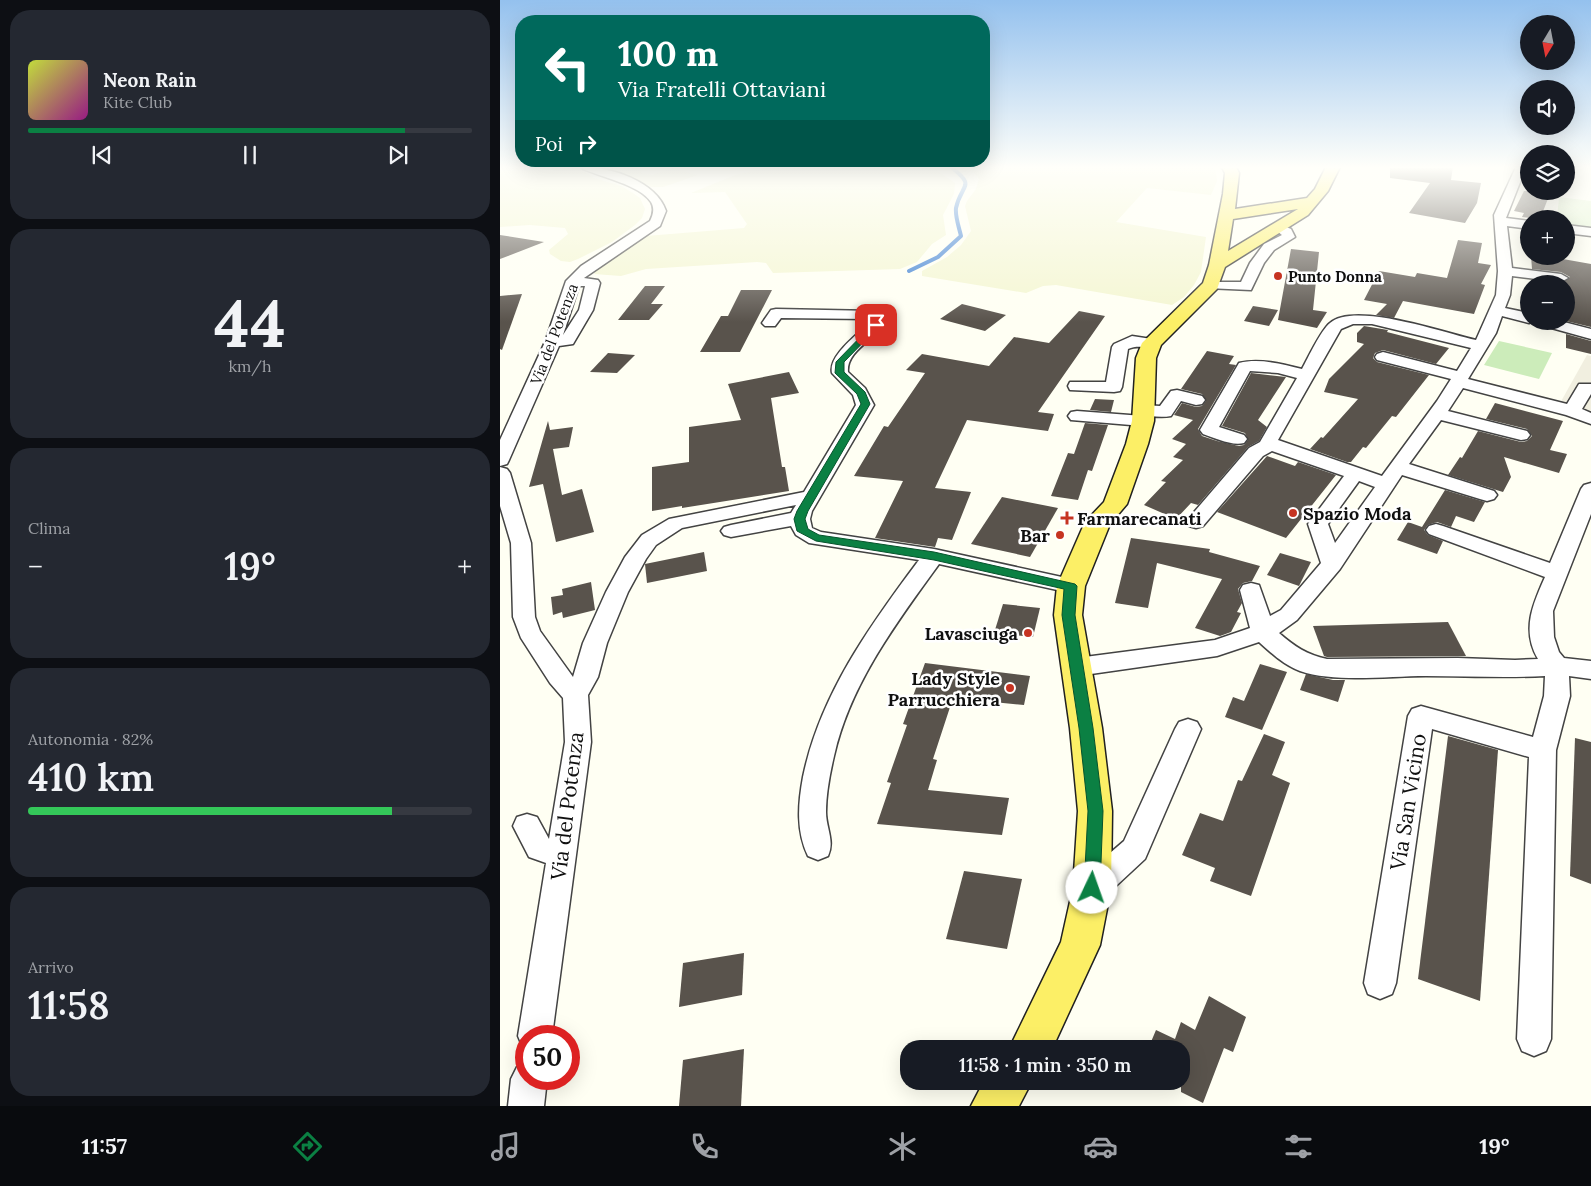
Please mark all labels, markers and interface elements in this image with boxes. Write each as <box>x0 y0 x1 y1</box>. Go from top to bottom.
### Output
north arrow <box>1520 15 1575 70</box>
map controls <box>1520 15 1575 330</box>
text: 100 m <box>618 31 718 76</box>
icon: left <box>535 35 600 100</box>
text: Neon Rain <box>103 68 197 92</box>
text: Via Fratelli Ottaviani <box>618 75 826 103</box>
button: sound <box>1520 80 1575 135</box>
text: Kite Club <box>103 92 172 112</box>
icon: right <box>573 130 601 158</box>
text: Poi <box>535 132 563 156</box>
icon: previous <box>88 141 116 169</box>
icon: pause <box>236 141 264 169</box>
icon: next <box>384 141 412 169</box>
button: layers <box>1520 145 1575 200</box>
button: + <box>1520 210 1575 265</box>
place label: Punto Donna <box>1288 267 1382 286</box>
marker: Punto Donna <box>1272 270 1284 282</box>
button: − <box>1520 275 1575 330</box>
street label: Via del Potenza <box>526 281 582 388</box>
text: 44 <box>214 282 286 365</box>
pin <box>855 304 897 346</box>
icon: arrive <box>862 311 890 339</box>
text: km/h <box>228 356 272 376</box>
place label: Spazio Moda <box>1303 502 1412 525</box>
place label: Farmarecanati <box>1077 507 1202 530</box>
marker: Spazio Moda <box>1287 507 1299 519</box>
marker: Farmarecanati <box>1061 512 1073 524</box>
text: Clima <box>28 518 71 538</box>
place label: Bar <box>1020 524 1050 547</box>
marker: Bar <box>1054 529 1066 541</box>
text: 19° <box>224 542 276 590</box>
text: − <box>28 549 43 585</box>
text: + <box>457 549 472 585</box>
place label: Lavasciuga <box>924 622 1019 645</box>
marker: Lavasciuga <box>1022 627 1034 639</box>
place label: Lady Style Parrucchiera <box>887 667 1001 711</box>
marker: Lady Style Parrucchiera <box>1004 682 1016 694</box>
text: Autonomia · 82% <box>28 729 153 749</box>
street label: Via del Potenza <box>544 730 590 883</box>
street label: Via San Vicino <box>1384 732 1432 873</box>
text: 410 km <box>28 753 154 801</box>
position arrow <box>1065 861 1117 913</box>
text: Arrivo <box>28 957 74 977</box>
text: 11:58 <box>28 981 110 1029</box>
speed limit sign: 50 <box>515 1025 580 1090</box>
text: 11:58 · 1 min · 350 m <box>959 1053 1131 1077</box>
icon: directions <box>290 1129 325 1164</box>
icon: music <box>488 1129 523 1164</box>
icon: phone <box>687 1129 722 1164</box>
icon: climate <box>885 1129 920 1164</box>
icon: car <box>1083 1129 1118 1164</box>
icon: filters <box>1281 1129 1316 1164</box>
text: 11:57 <box>82 1132 127 1160</box>
text: 19° <box>1479 1132 1509 1160</box>

